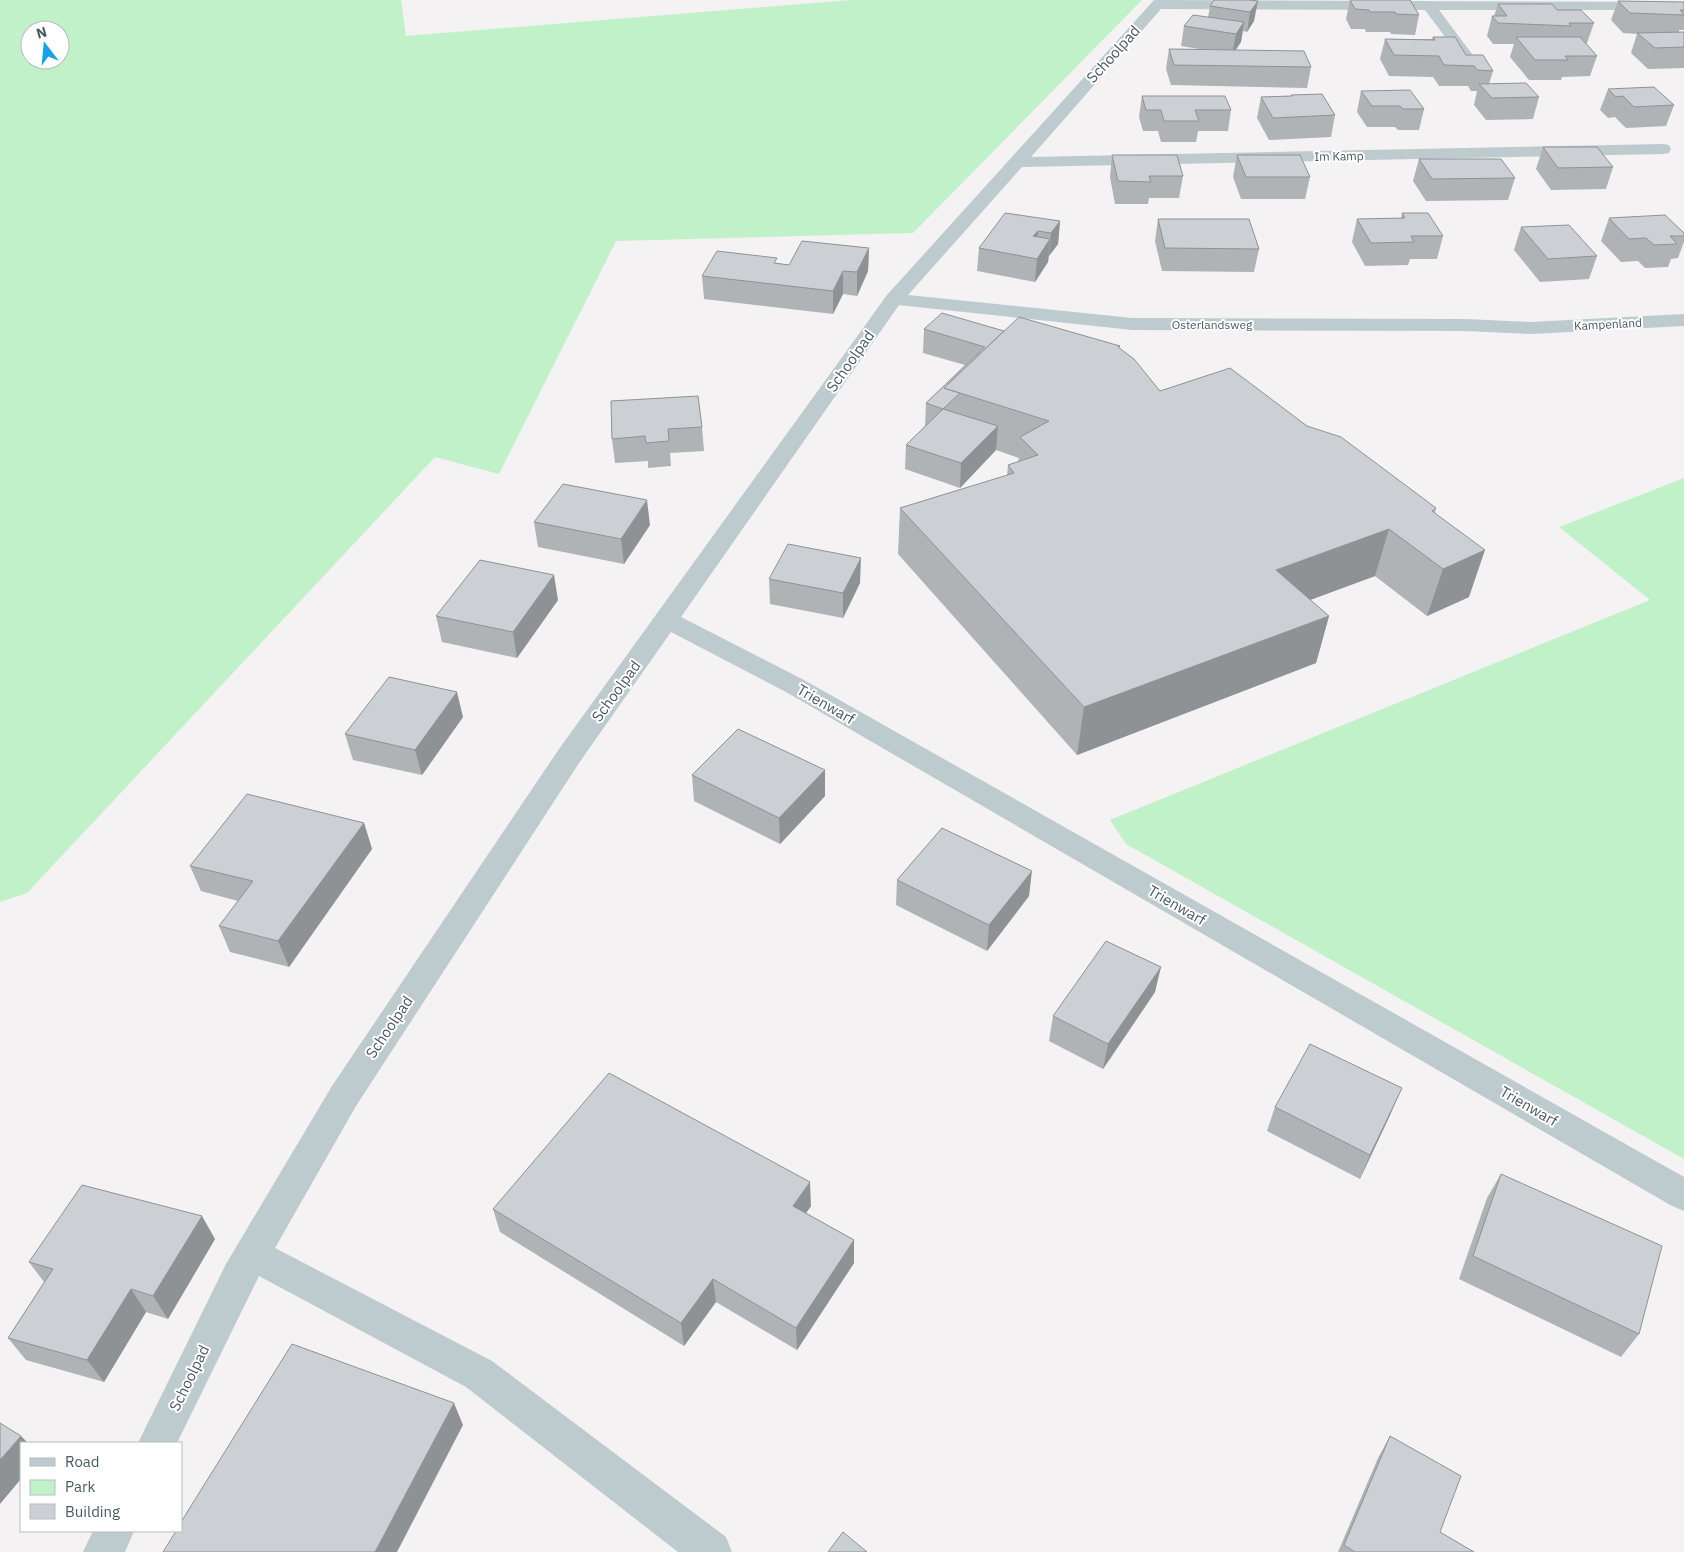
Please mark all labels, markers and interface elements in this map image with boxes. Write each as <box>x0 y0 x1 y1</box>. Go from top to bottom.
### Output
north arrow <box>20 20 70 70</box>
street label: Schoolpad <box>1082 21 1144 87</box>
text: N <box>34 22 49 43</box>
street label: Im Kamp <box>1314 148 1364 164</box>
street label: Kampenland <box>1574 315 1642 333</box>
street label: Osterlandsweg <box>1172 317 1253 332</box>
street label: Schoolpad <box>822 326 878 396</box>
street label: Schoolpad <box>587 657 645 725</box>
street label: Trienwarf <box>794 680 858 728</box>
street label: Trienwarf <box>1145 881 1209 929</box>
street label: Schoolpad <box>361 992 417 1062</box>
street label: Trienwarf <box>1497 1082 1561 1130</box>
street label: Schoolpad <box>165 1342 213 1414</box>
legend <box>20 1442 182 1532</box>
text: Road <box>65 1452 100 1471</box>
text: Park <box>65 1477 95 1496</box>
text: Building <box>65 1502 120 1521</box>

